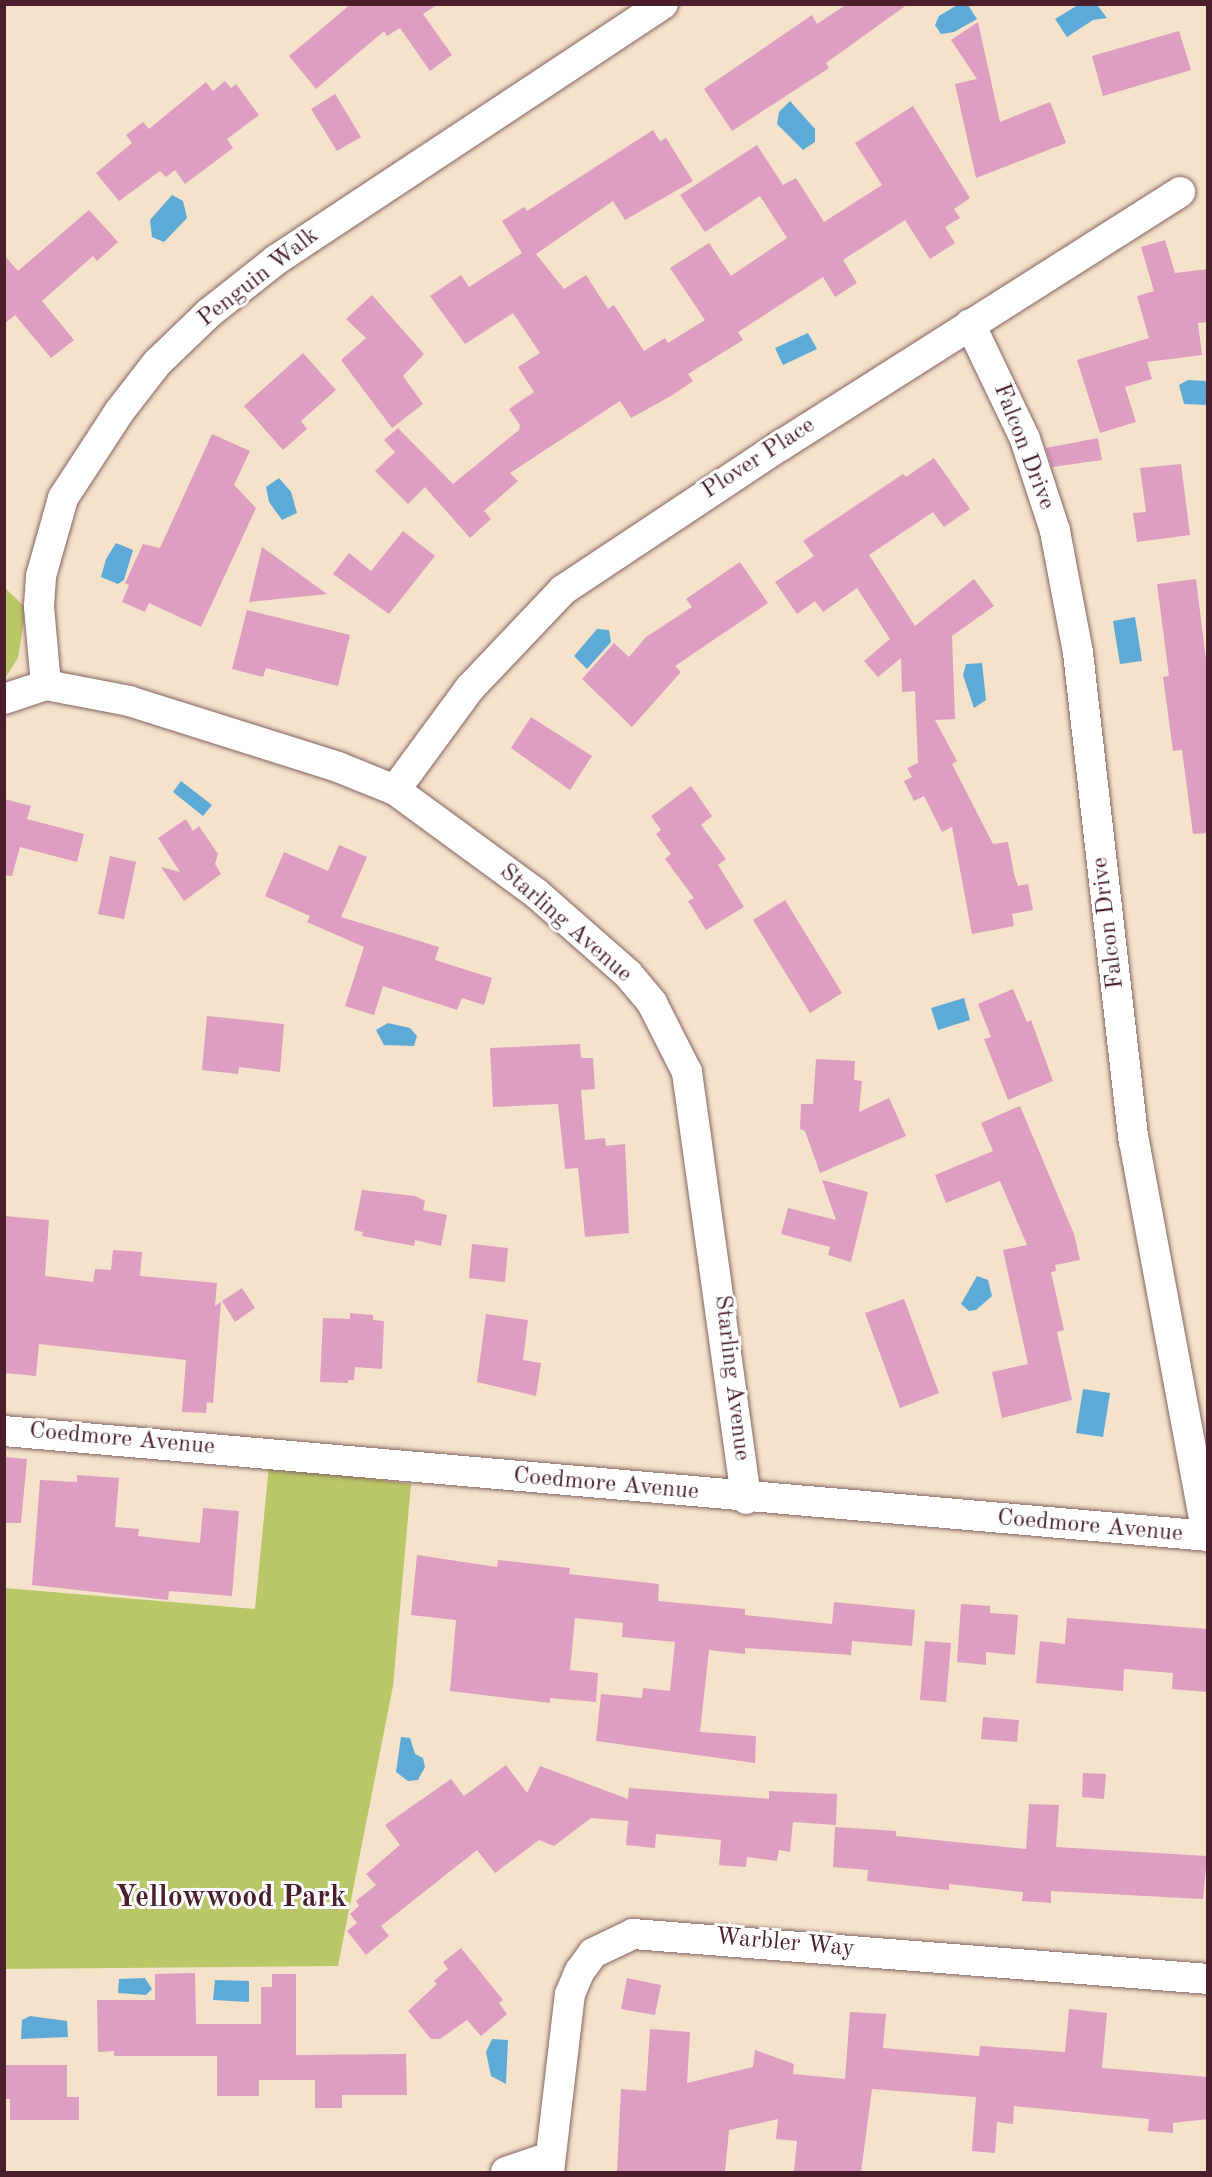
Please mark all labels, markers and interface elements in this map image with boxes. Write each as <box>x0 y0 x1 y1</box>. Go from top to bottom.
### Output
street label: Penguin Walk <box>193 222 325 334</box>
street label: Falcon Drive <box>986 380 1060 514</box>
street label: Plover Place <box>697 412 821 506</box>
street label: Falcon Drive <box>1087 855 1131 991</box>
street label: Starling Avenue <box>493 858 637 990</box>
street label: Starling Avenue <box>707 1293 755 1463</box>
street label: Coedmore Avenue <box>28 1418 216 1462</box>
street label: Coedmore Avenue <box>512 1463 700 1507</box>
street label: Coedmore Avenue <box>996 1505 1184 1549</box>
district label: Yellowwood Park <box>115 1880 347 1916</box>
street label: Warbler Way <box>714 1924 856 1964</box>

